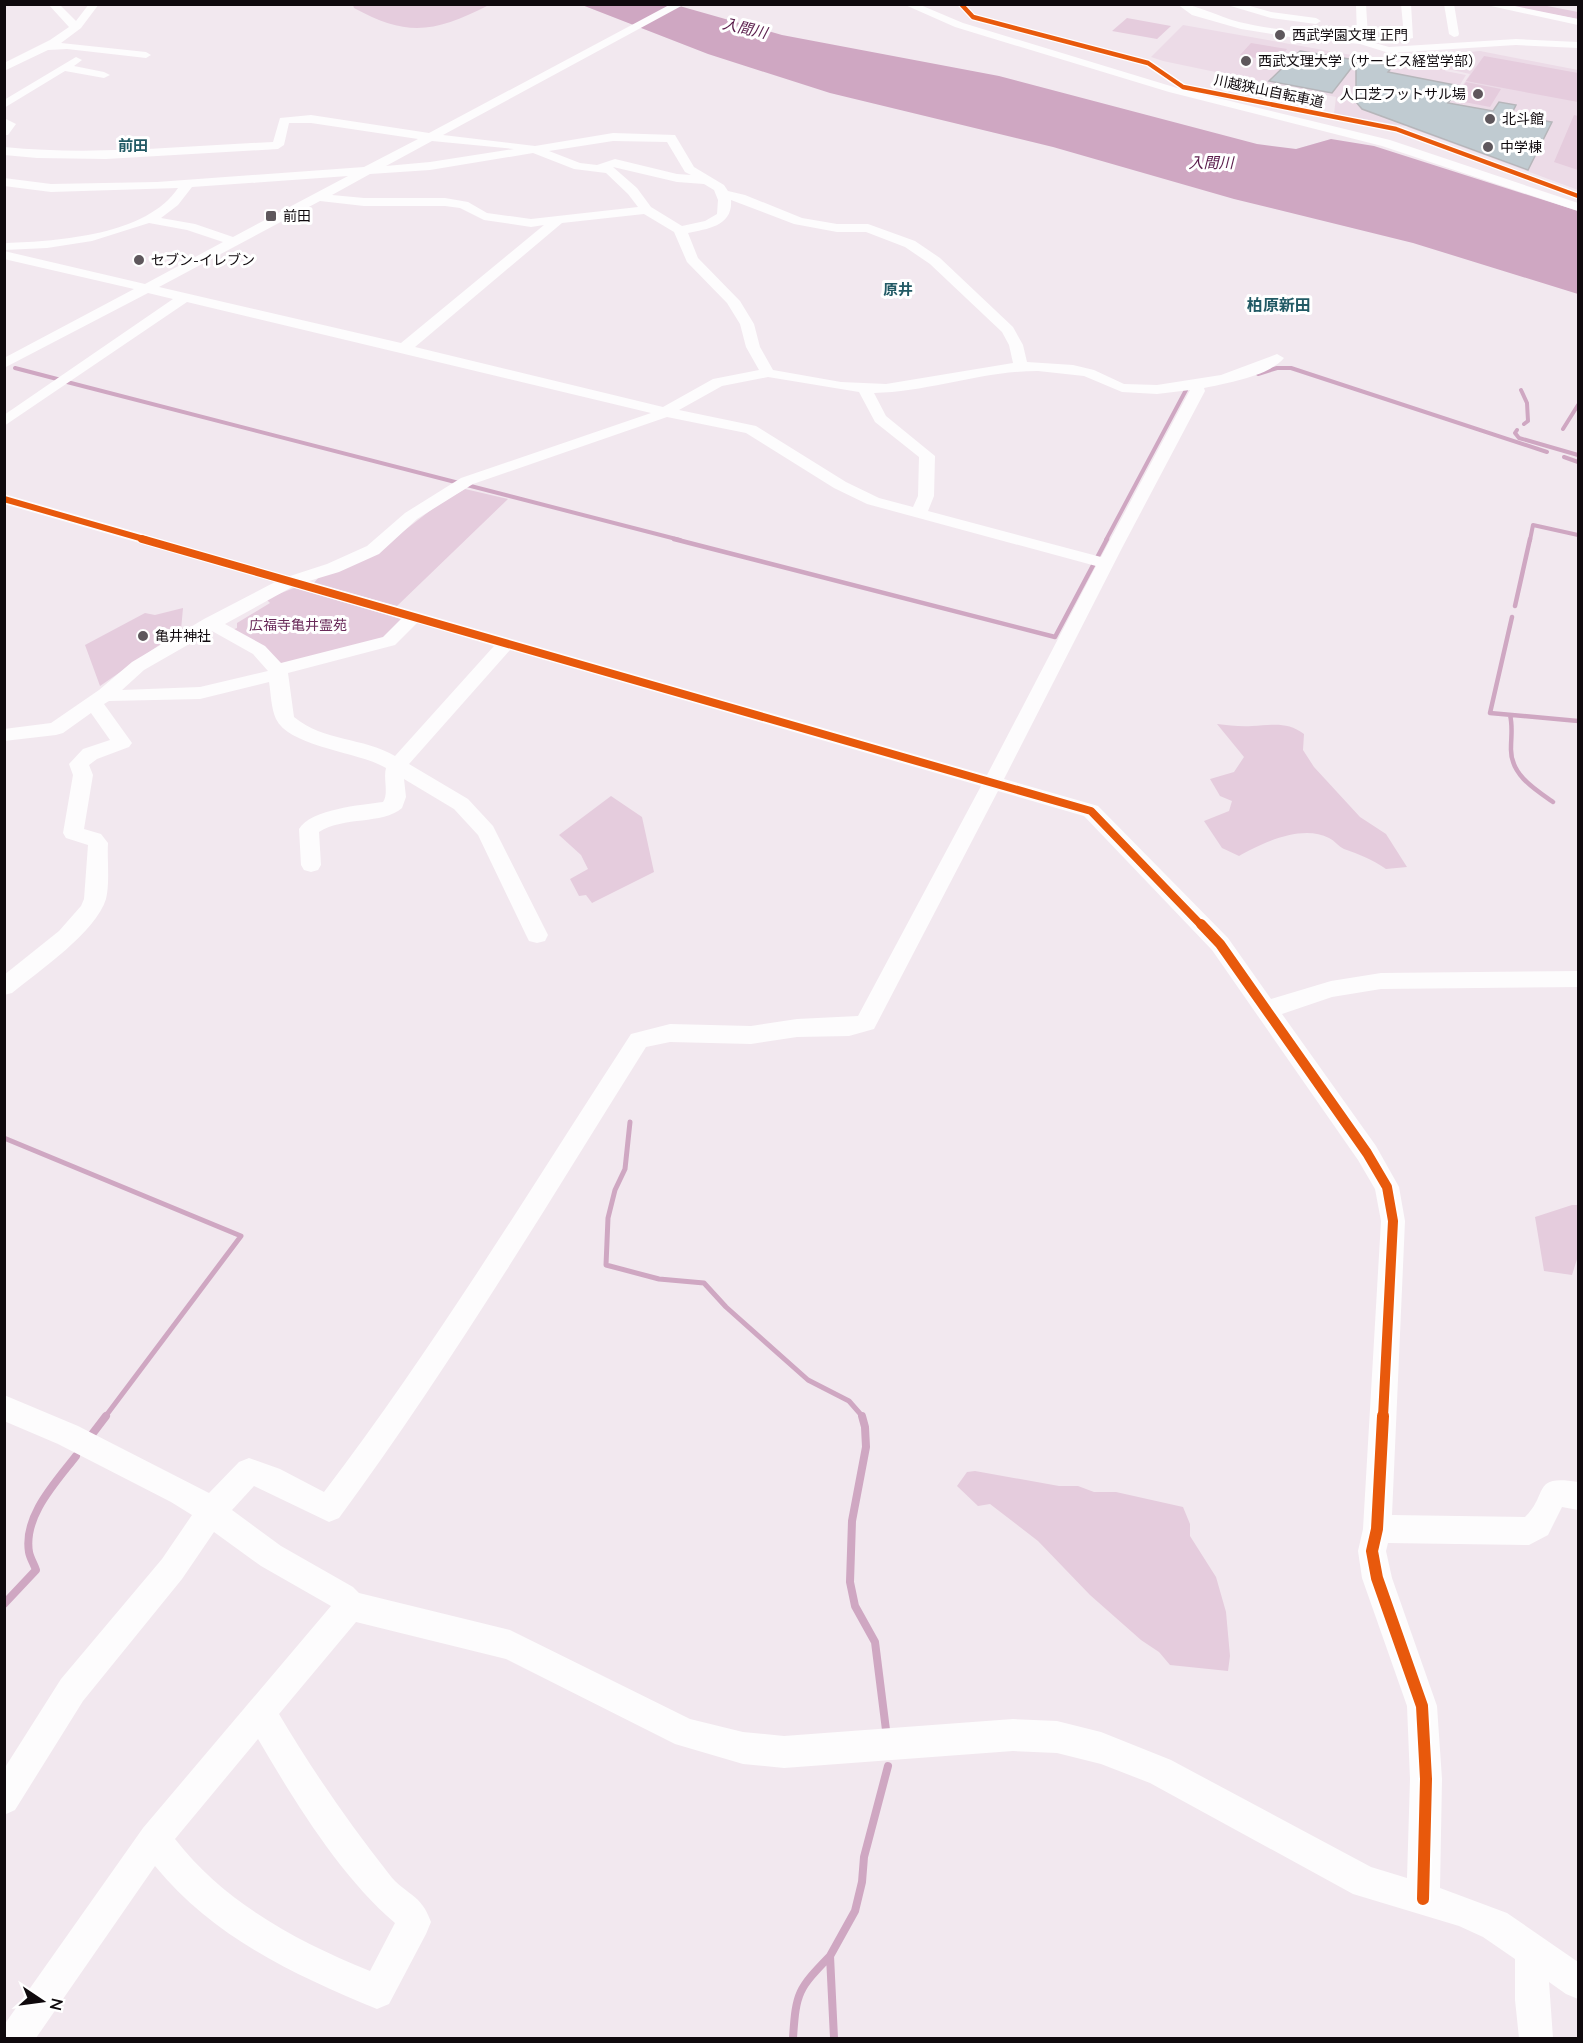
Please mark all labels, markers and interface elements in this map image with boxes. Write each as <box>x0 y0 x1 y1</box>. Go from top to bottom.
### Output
water label: 入間川 <box>721 14 771 43</box>
place label: 西武学園文理 正門 <box>1292 26 1408 44</box>
marker: 西武学園文理 正門 <box>1273 28 1287 42</box>
place label: 西武文理大学（サービス経営学部） <box>1258 52 1482 70</box>
marker: 西武文理大学（サービス経営学部） <box>1239 54 1253 68</box>
street label: 川越狭山自転車道 <box>1212 71 1326 111</box>
place label: 人口芝フットサル場 <box>1340 85 1466 103</box>
marker: 人口芝フットサル場 <box>1471 87 1485 101</box>
place label: 北斗館 <box>1502 110 1544 128</box>
marker: 北斗館 <box>1483 112 1497 126</box>
district label: 前田 <box>118 136 148 155</box>
place label: 中学棟 <box>1500 138 1542 156</box>
marker: 中学棟 <box>1481 140 1495 154</box>
water label: 入間川 <box>1188 153 1235 172</box>
place label: 前田 <box>283 207 311 225</box>
marker: 前田 <box>264 209 278 223</box>
place label: セブン-イレブン <box>151 251 255 269</box>
marker: セブン-イレブン <box>132 253 146 267</box>
district label: 原井 <box>883 280 913 299</box>
district label: 柏原新田 <box>1247 295 1311 315</box>
park label: 広福寺亀井霊苑 <box>249 616 347 634</box>
place label: 亀井神社 <box>155 627 211 645</box>
marker: 亀井神社 <box>136 629 150 643</box>
north arrow <box>12 1971 72 2031</box>
text: N <box>46 1996 68 2013</box>

